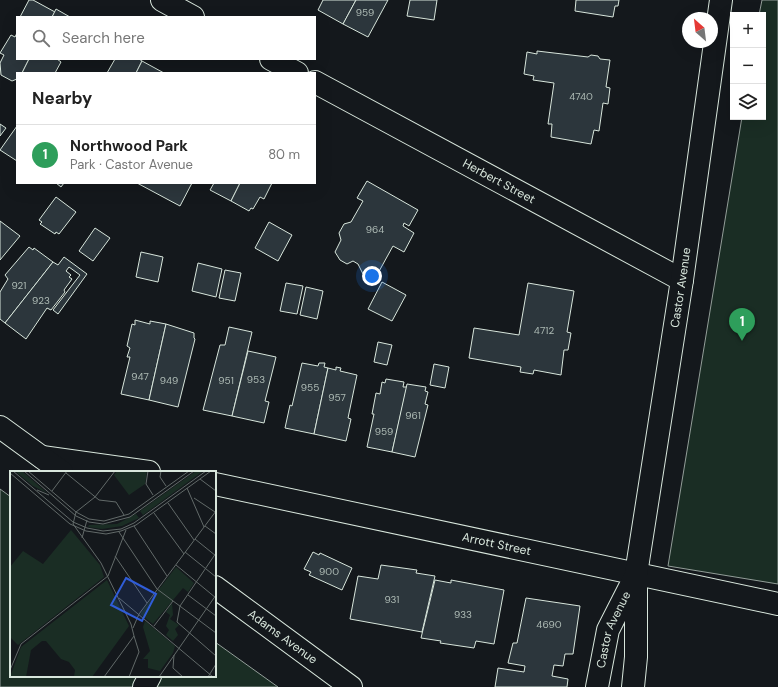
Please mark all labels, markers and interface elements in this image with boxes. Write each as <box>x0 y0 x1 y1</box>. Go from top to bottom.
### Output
house number: 959 <box>356 6 374 19</box>
north arrow <box>682 12 718 48</box>
map controls <box>730 12 766 120</box>
button: + <box>730 12 766 48</box>
search box <box>16 16 316 60</box>
icon: search <box>30 27 52 49</box>
text: Search here <box>62 28 145 48</box>
button: − <box>730 48 766 84</box>
button: layers <box>730 84 766 120</box>
text: Nearby <box>32 87 92 109</box>
house number: 4740 <box>569 90 593 103</box>
text: Northwood Park <box>70 136 188 156</box>
text: 1 <box>43 146 47 163</box>
text: 80 m <box>268 146 300 163</box>
street label: Herbert Street <box>460 155 538 207</box>
text: Park · Castor Avenue <box>70 156 193 173</box>
house number: 964 <box>366 223 384 236</box>
street label: Castor Avenue <box>667 246 694 329</box>
your location <box>362 266 382 286</box>
house number: 921 <box>12 279 27 292</box>
house number: 923 <box>32 294 50 307</box>
pin: 1 <box>729 308 755 341</box>
house number: 4712 <box>534 324 554 337</box>
house number: 947 <box>131 370 149 383</box>
house number: 953 <box>247 373 265 386</box>
house number: 949 <box>160 374 178 387</box>
house number: 951 <box>218 374 234 387</box>
house number: 955 <box>301 381 319 394</box>
house number: 957 <box>328 391 346 404</box>
house number: 961 <box>405 409 421 422</box>
house number: 959 <box>375 425 393 438</box>
inset map <box>10 471 216 677</box>
street label: Arrott Street <box>461 529 533 559</box>
house number: 900 <box>319 565 339 578</box>
street label: Castor Avenue <box>593 588 634 669</box>
house number: 931 <box>385 593 399 606</box>
street label: Adams Avenue <box>245 606 321 668</box>
house number: 933 <box>454 608 472 621</box>
house number: 4690 <box>536 618 562 631</box>

